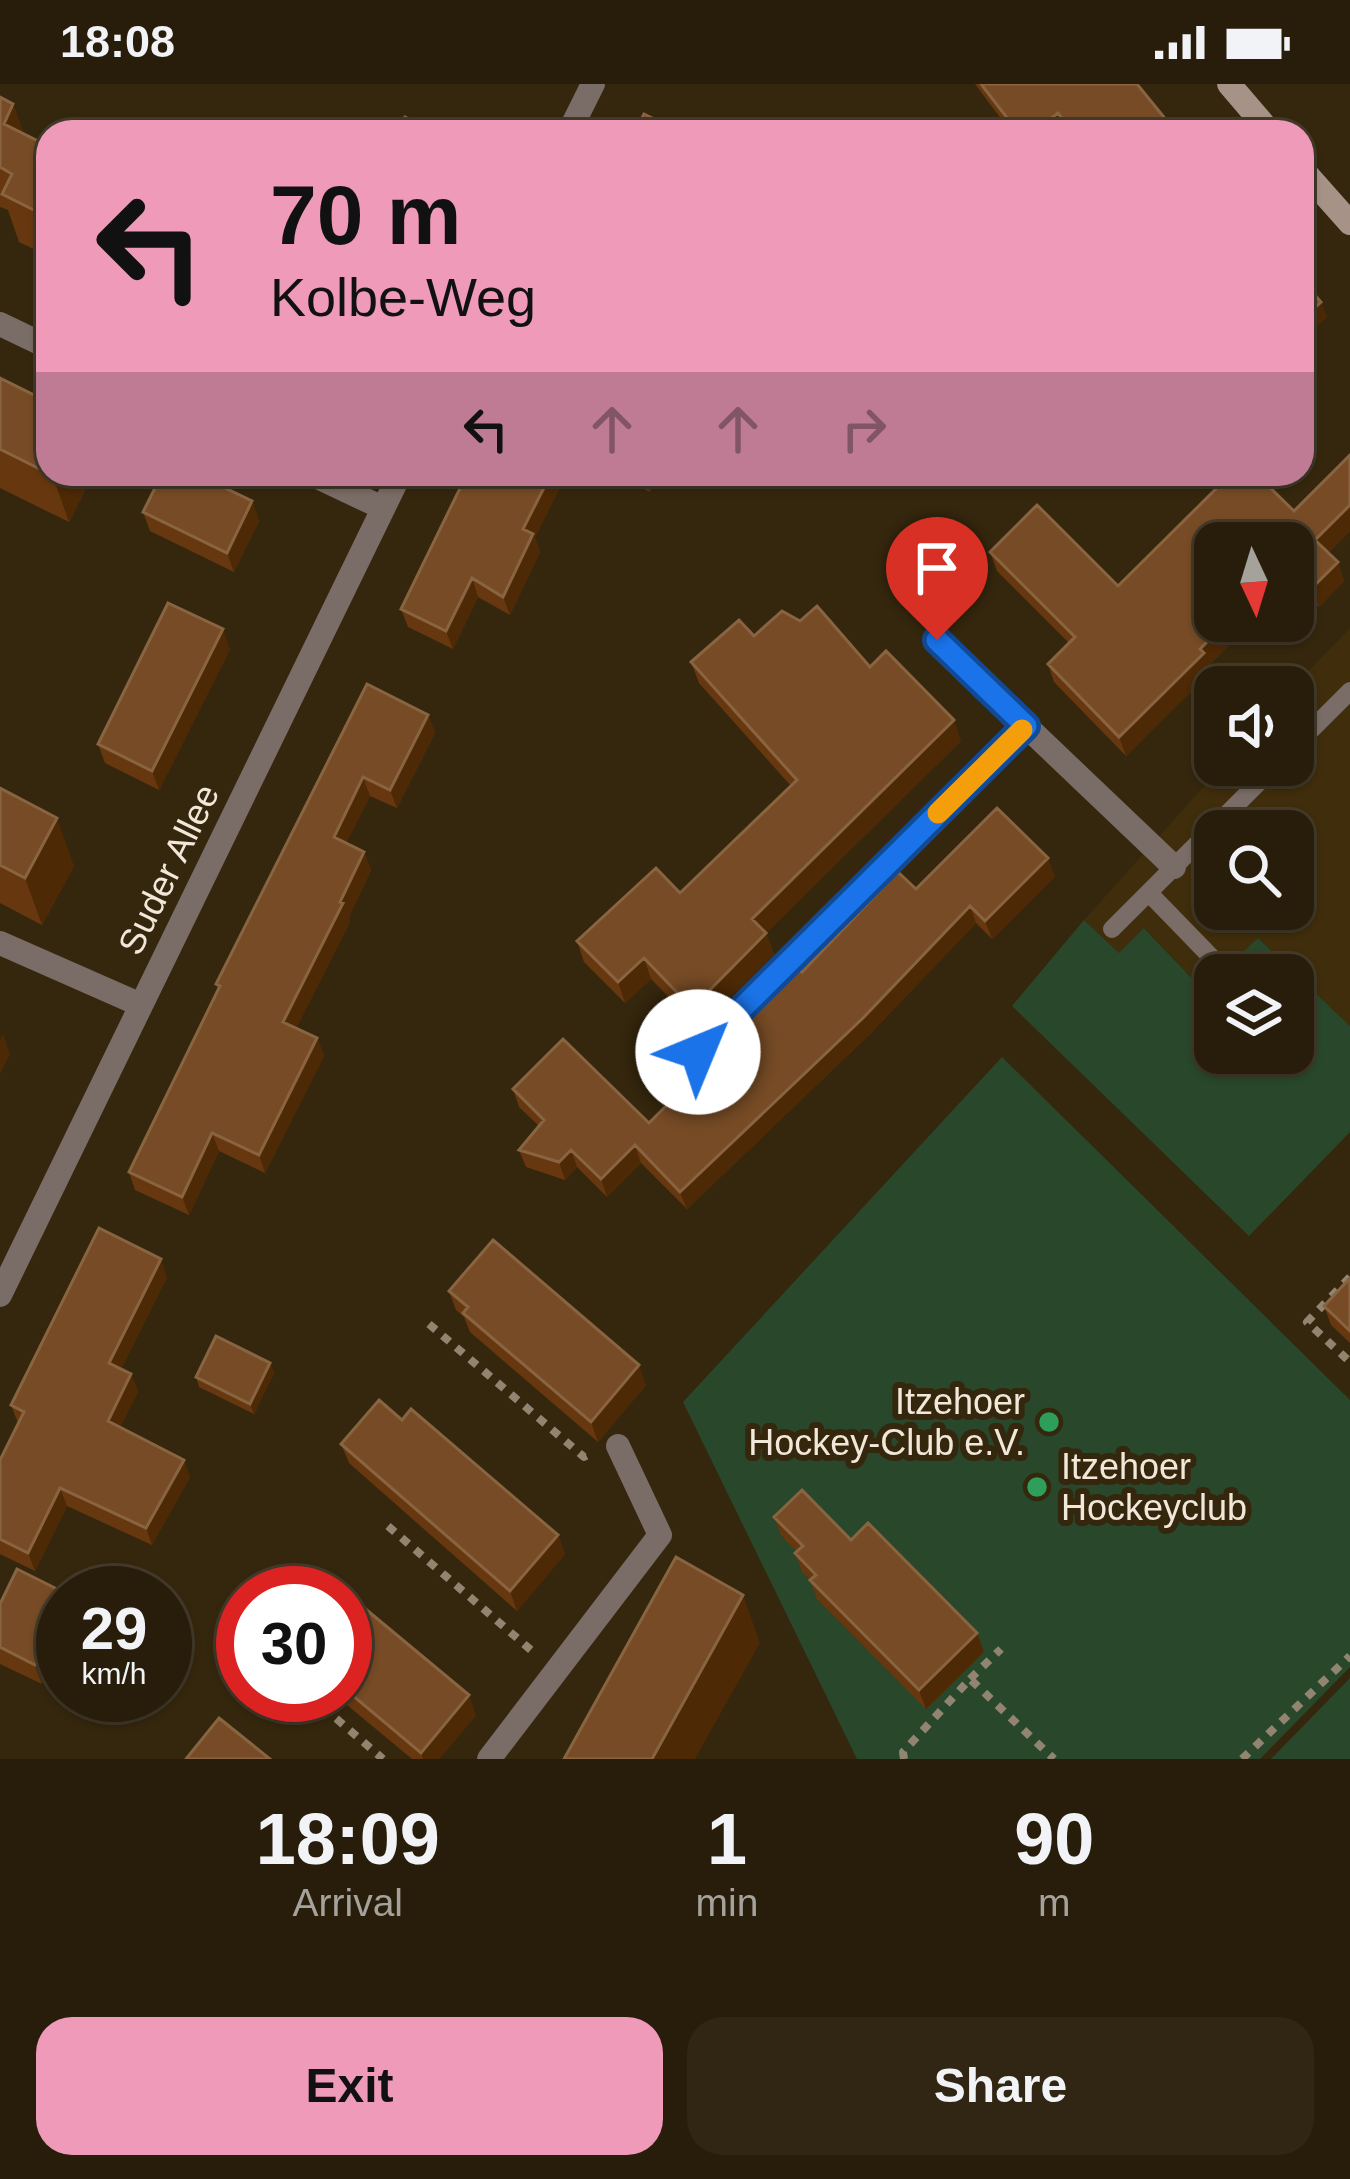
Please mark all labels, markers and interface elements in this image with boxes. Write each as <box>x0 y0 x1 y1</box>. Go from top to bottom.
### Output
text: 18:08 <box>60 16 175 67</box>
icon: left <box>72 168 228 324</box>
text: 70 m <box>270 168 461 262</box>
text: Kolbe-Weg <box>270 267 536 327</box>
icon: left <box>453 396 519 462</box>
icon: ahead <box>579 396 645 462</box>
icon: ahead <box>705 396 771 462</box>
icon: right <box>831 396 897 462</box>
pin <box>886 517 988 640</box>
north arrow <box>1194 522 1314 642</box>
map controls <box>1194 522 1314 1074</box>
icon: arrive <box>904 535 970 601</box>
button: sound <box>1194 666 1314 786</box>
street label: Suder Allee <box>110 777 227 961</box>
button: search <box>1194 810 1314 930</box>
button: layers <box>1194 954 1314 1074</box>
position arrow <box>635 989 761 1115</box>
place label: Itzehoer Hockey-Club e.V. <box>748 1381 1025 1463</box>
marker: Itzehoer Hockey-Club e.V. <box>1036 1409 1062 1435</box>
place label: Itzehoer Hockeyclub <box>1061 1446 1247 1528</box>
marker: Itzehoer Hockeyclub <box>1024 1474 1050 1500</box>
speed limit sign: 30 <box>216 1566 372 1722</box>
text: 29 <box>81 1595 147 1662</box>
text: km/h <box>81 1657 147 1690</box>
text: 18:09 <box>256 1799 440 1879</box>
text: 1 <box>707 1799 747 1879</box>
text: 90 <box>1014 1799 1094 1879</box>
text: Arrival <box>293 1881 403 1924</box>
text: min <box>696 1881 758 1924</box>
text: m <box>1038 1881 1070 1924</box>
button: Exit <box>36 2017 663 2155</box>
button: Share <box>687 2017 1314 2155</box>

